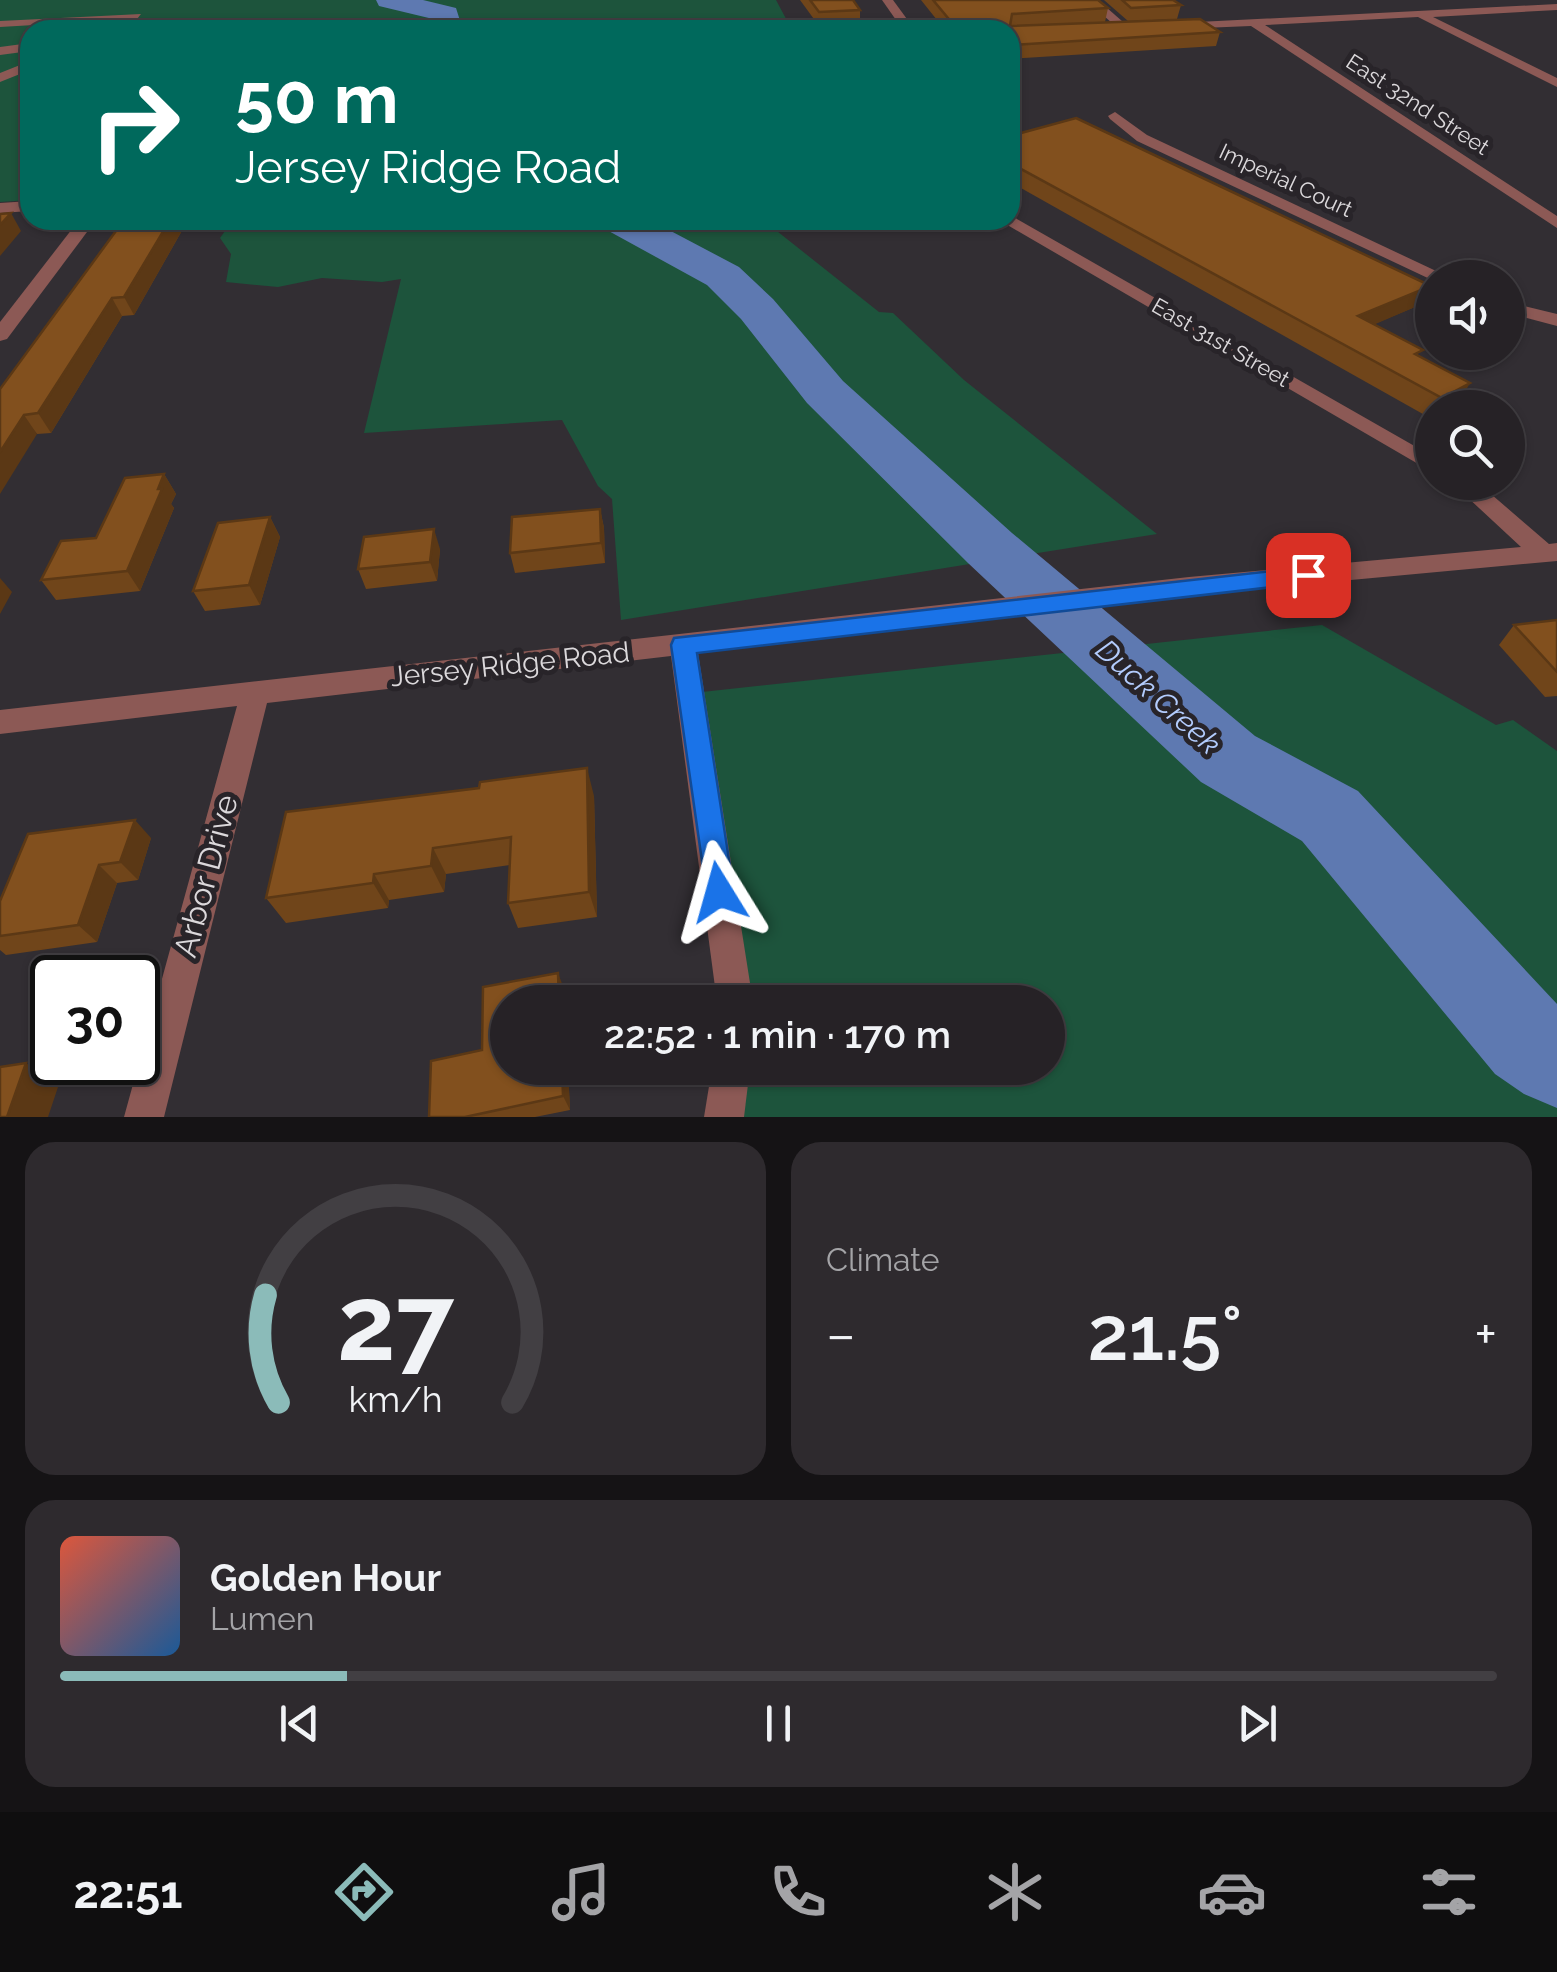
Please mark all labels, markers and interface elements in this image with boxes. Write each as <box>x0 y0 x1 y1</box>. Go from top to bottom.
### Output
street label: East 32nd Street <box>1342 48 1495 160</box>
text: 50 m <box>235 57 399 139</box>
icon: right <box>70 60 200 190</box>
street label: Imperial Court <box>1215 138 1357 222</box>
text: Jersey Ridge Road <box>235 141 621 194</box>
map controls <box>1415 260 1525 500</box>
button: sound <box>1415 260 1525 370</box>
street label: East 31st Street <box>1148 292 1295 392</box>
button: search <box>1415 390 1525 500</box>
pin <box>1266 533 1351 618</box>
icon: arrive <box>1281 548 1336 603</box>
water label: Duck Creek <box>1089 632 1228 761</box>
street label: Jersey Ridge Road <box>389 636 631 693</box>
street label: Arbor Drive <box>166 791 245 961</box>
position arrow <box>667 840 771 944</box>
speed limit sign: 30 <box>30 955 160 1085</box>
text: 22:52 · 1 min · 170 m <box>604 1012 951 1057</box>
text: Climate <box>826 1241 940 1278</box>
text: 27 <box>337 1262 455 1384</box>
text: 21.5° <box>1088 1289 1242 1378</box>
text: − <box>826 1302 856 1367</box>
text: + <box>1474 1302 1497 1367</box>
text: km/h <box>348 1378 443 1420</box>
text: Golden Hour <box>210 1555 441 1600</box>
text: Lumen <box>210 1600 314 1637</box>
icon: previous <box>272 1696 327 1751</box>
icon: pause <box>751 1696 806 1751</box>
icon: next <box>1230 1696 1285 1751</box>
icon: directions <box>329 1857 399 1927</box>
icon: music <box>546 1857 616 1927</box>
icon: phone <box>763 1857 833 1927</box>
icon: climate <box>980 1857 1050 1927</box>
icon: car <box>1197 1857 1267 1927</box>
icon: filters <box>1414 1857 1484 1927</box>
text: 22:51 <box>73 1866 182 1919</box>

